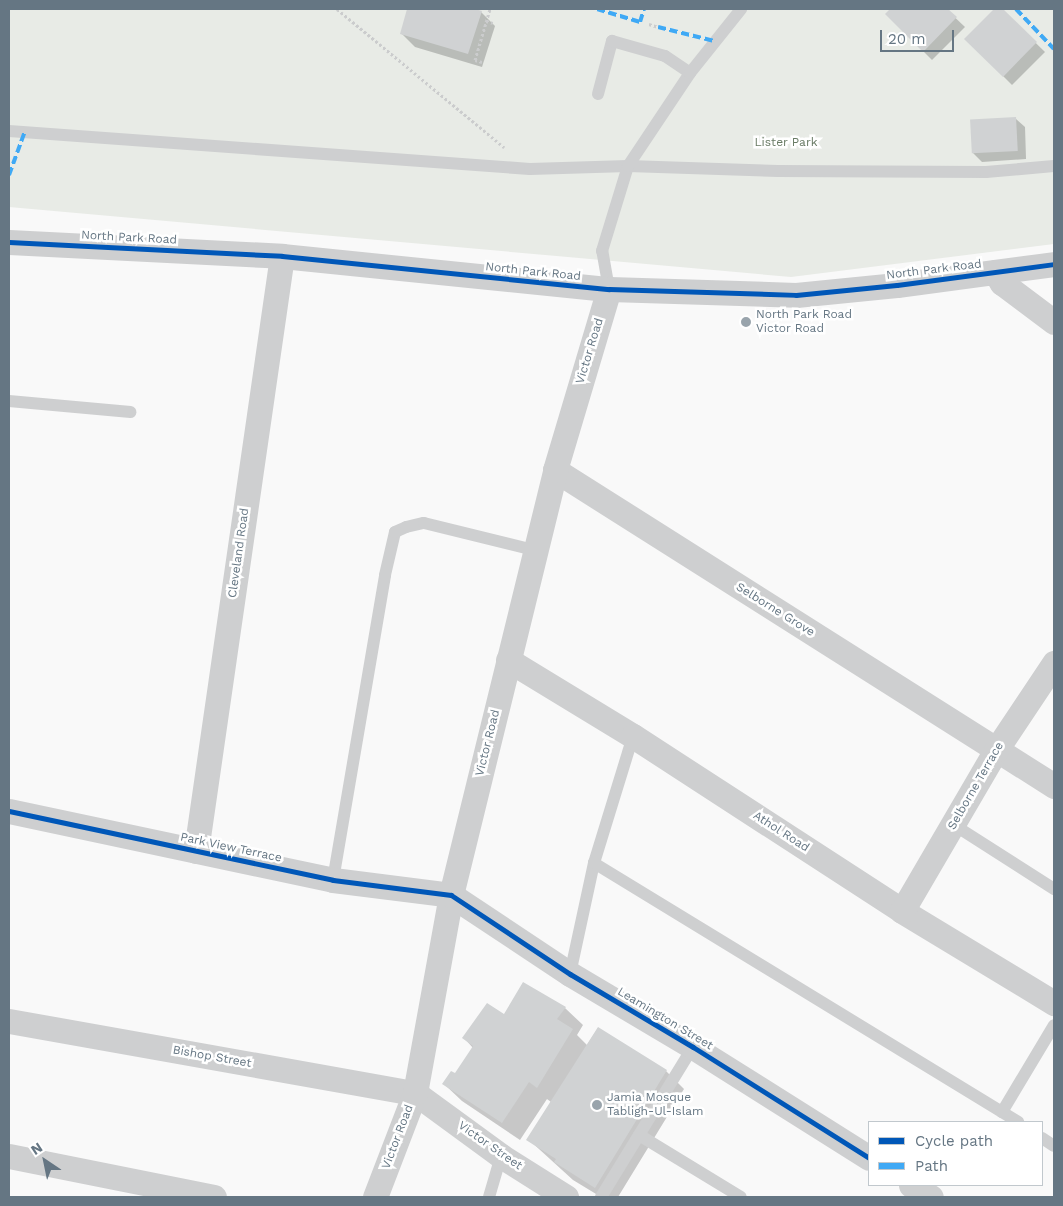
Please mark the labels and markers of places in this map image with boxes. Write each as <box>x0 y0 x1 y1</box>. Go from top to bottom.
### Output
place label: North Park Road Victor Road <box>756 308 852 336</box>
marker: North Park Road Victor Road <box>740 316 752 328</box>
place label: Jamia Mosque Tabligh-Ul-Islam <box>607 1091 704 1119</box>
marker: Jamia Mosque Tabligh-Ul-Islam <box>591 1099 603 1111</box>

